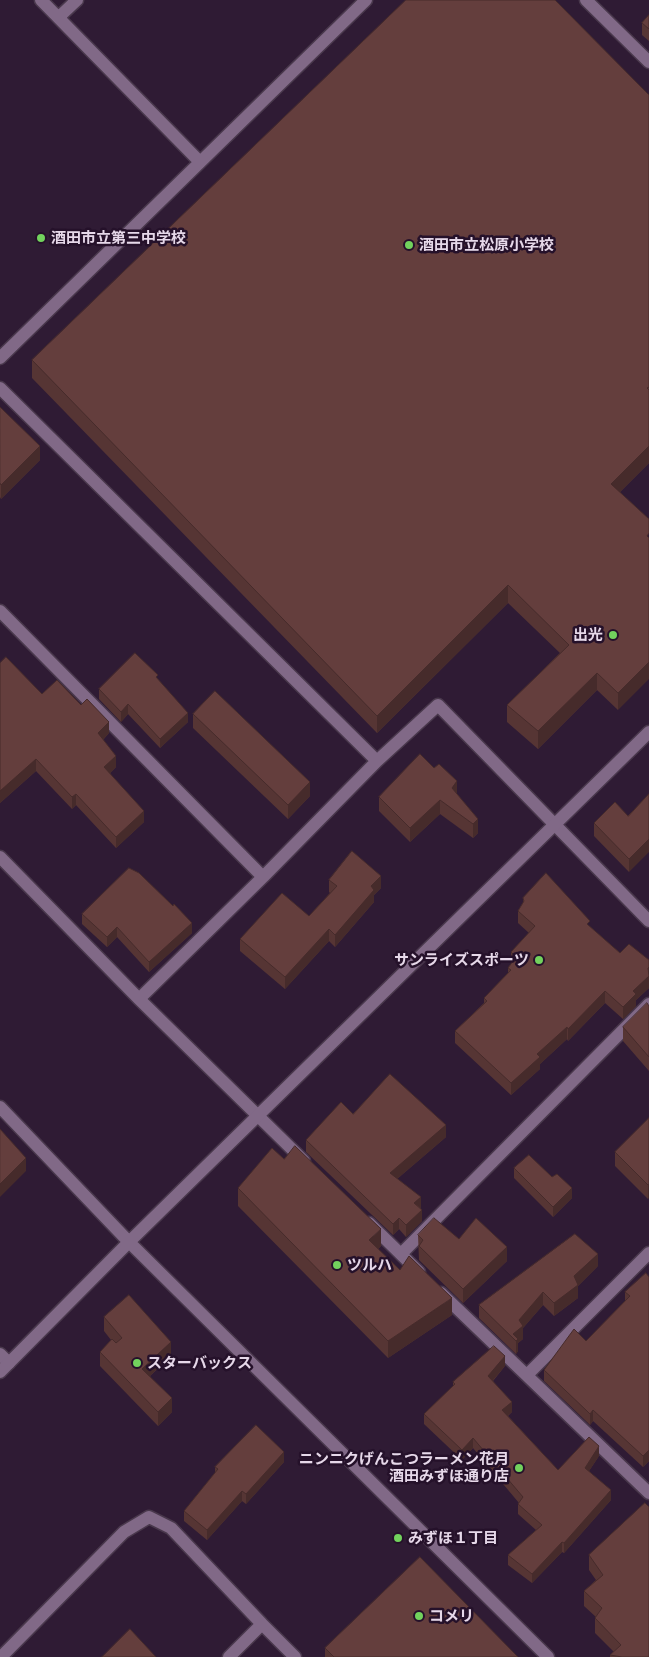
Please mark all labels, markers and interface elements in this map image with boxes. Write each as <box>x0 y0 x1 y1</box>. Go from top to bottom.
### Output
place label: 酒田市立第三中学校 <box>51 229 186 247</box>
marker: 酒田市立第三中学校 <box>35 232 47 244</box>
place label: 酒田市立松原小学校 <box>419 236 554 254</box>
marker: 酒田市立松原小学校 <box>403 239 415 251</box>
place label: 出光 <box>573 626 603 644</box>
marker: 出光 <box>607 629 619 641</box>
place label: サンライズスポーツ <box>394 951 529 969</box>
marker: サンライズスポーツ <box>533 954 545 966</box>
place label: ツルハ <box>347 1256 392 1274</box>
marker: ツルハ <box>331 1259 343 1271</box>
place label: スターバックス <box>147 1354 252 1372</box>
marker: スターバックス <box>131 1357 143 1369</box>
place label: ニンニクげんこつラーメン花月 酒田みずほ通り店 <box>299 1450 509 1485</box>
marker: ニンニクげんこつラーメン花月 酒田みずほ通り店 <box>513 1462 525 1474</box>
place label: みずほ１丁目 <box>408 1529 498 1547</box>
marker: みずほ１丁目 <box>392 1532 404 1544</box>
place label: コメリ <box>429 1607 474 1625</box>
marker: コメリ <box>413 1610 425 1622</box>

